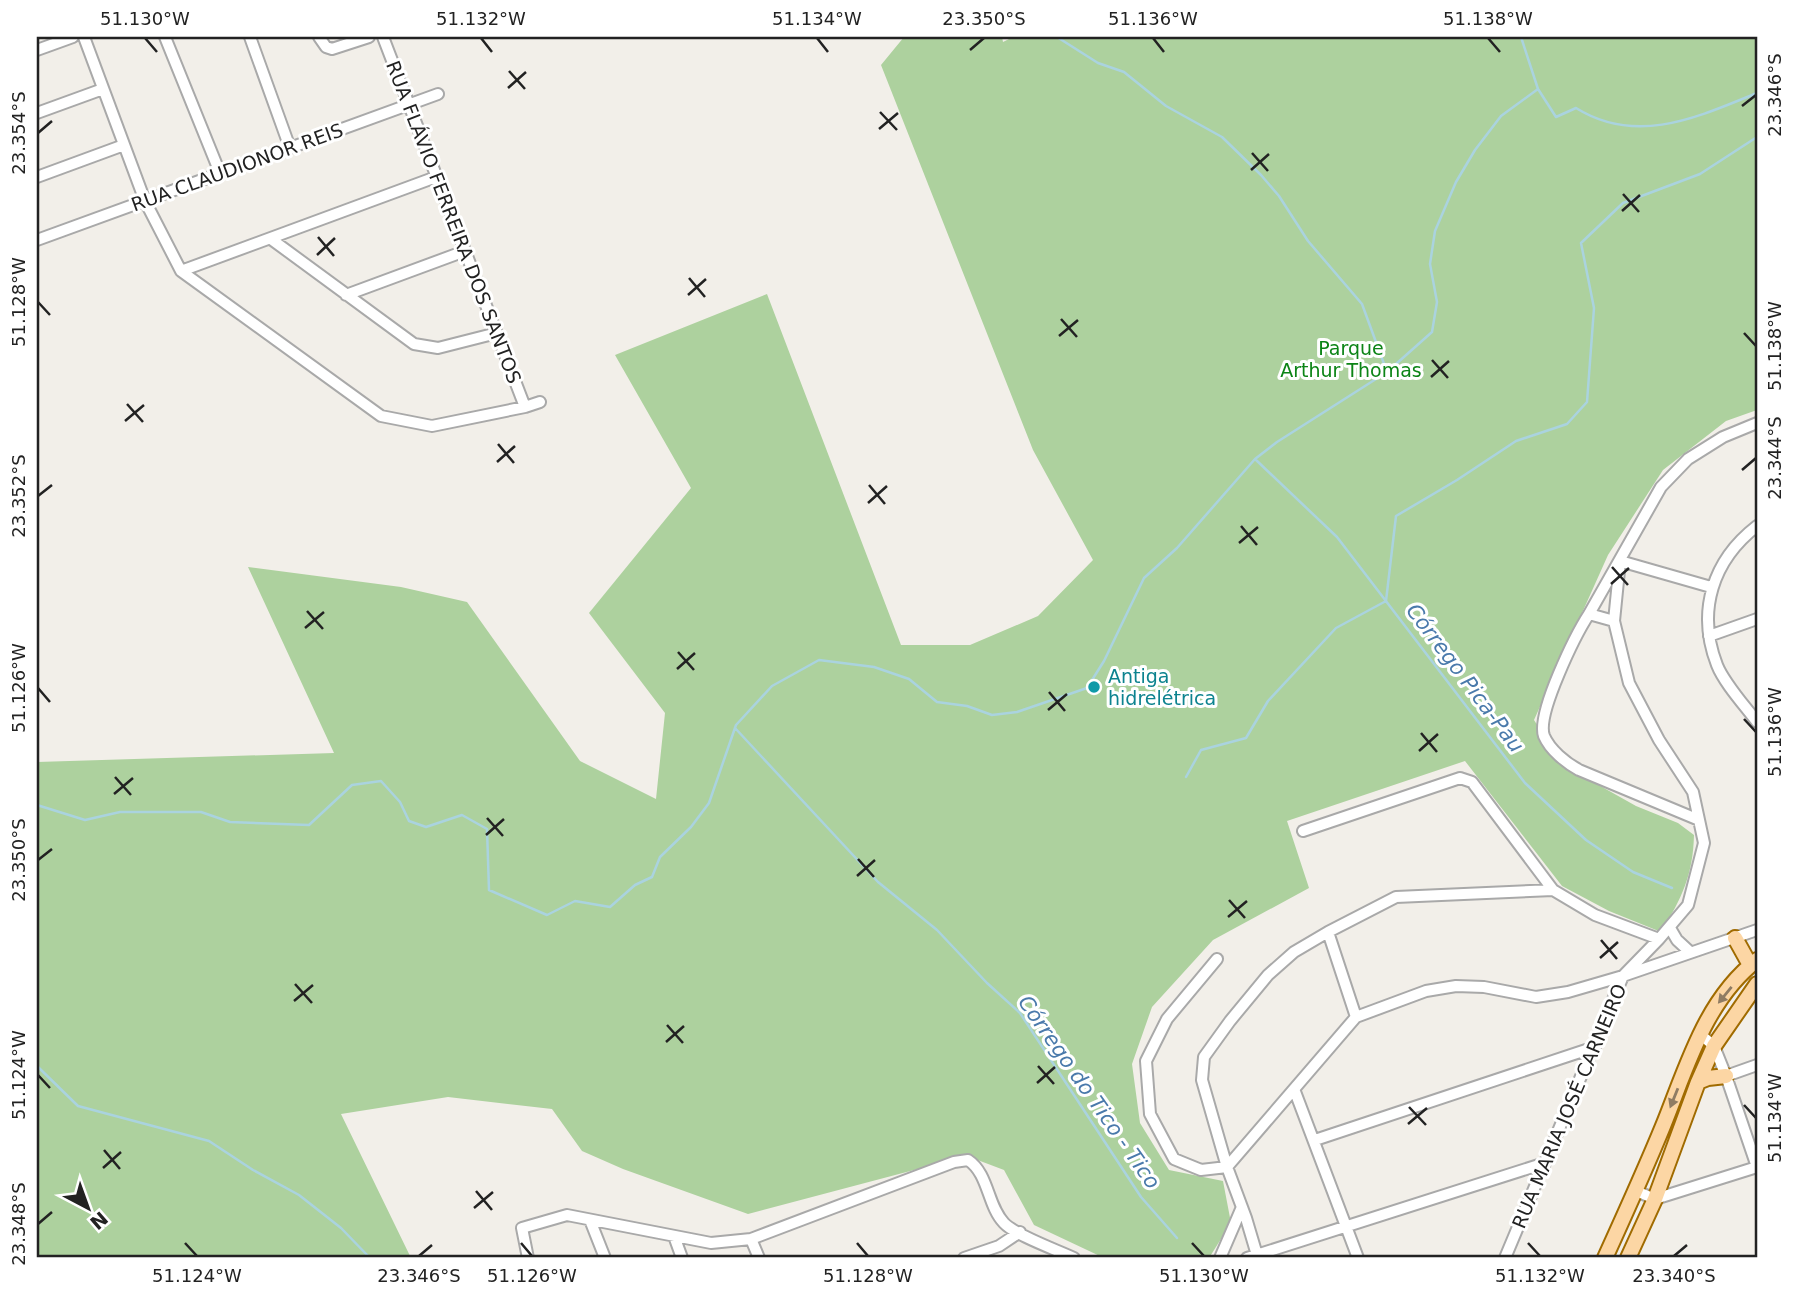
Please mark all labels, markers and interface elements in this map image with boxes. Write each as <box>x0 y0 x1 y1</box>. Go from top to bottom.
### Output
text: 51.130°W <box>100 8 190 29</box>
text: 51.132°W <box>436 8 526 29</box>
text: 51.134°W <box>772 8 862 29</box>
text: 23.350°S <box>942 8 1026 29</box>
text: 51.136°W <box>1108 8 1198 29</box>
text: 51.138°W <box>1443 8 1533 29</box>
text: 23.346°S <box>1764 53 1785 137</box>
street label: RUA FLÁVIO FERREIRA DOS SANTOS <box>382 58 526 386</box>
text: 23.354°S <box>8 91 29 175</box>
street label: RUA CLAUDIONOR REIS <box>128 118 346 216</box>
text: 51.128°W <box>8 257 29 347</box>
text: 51.138°W <box>1764 301 1785 391</box>
park label: Parque Arthur Thomas <box>1280 337 1422 381</box>
text: 23.344°S <box>1764 416 1785 500</box>
text: 23.352°S <box>8 454 29 538</box>
water label: Córrego Pica-Pau <box>1401 599 1529 757</box>
text: 51.126°W <box>8 643 29 733</box>
place label: Antiga hidrelétrica <box>1108 665 1216 709</box>
marker: Antiga hidrelétrica <box>1086 679 1102 695</box>
text: 51.136°W <box>1764 687 1785 777</box>
text: 23.350°S <box>8 818 29 902</box>
street label: RUA MARIA JOSÉ CARNEIRO <box>1507 980 1631 1232</box>
one-way arrow <box>1718 986 1733 1003</box>
water label: Córrego do Tico - Tico <box>1013 991 1165 1193</box>
text: 51.124°W <box>8 1030 29 1120</box>
text: 51.134°W <box>1764 1073 1785 1163</box>
one-way arrow <box>1669 1087 1680 1108</box>
north arrow <box>52 1172 122 1242</box>
text: 23.348°S <box>8 1182 29 1266</box>
text: N <box>86 1207 112 1234</box>
text: 51.124°W <box>152 1265 242 1286</box>
text: 23.346°S <box>377 1265 461 1286</box>
text: 51.126°W <box>487 1265 577 1286</box>
text: 51.128°W <box>823 1265 913 1286</box>
text: 51.130°W <box>1159 1265 1249 1286</box>
text: 51.132°W <box>1495 1265 1585 1286</box>
text: 23.340°S <box>1632 1265 1716 1286</box>

